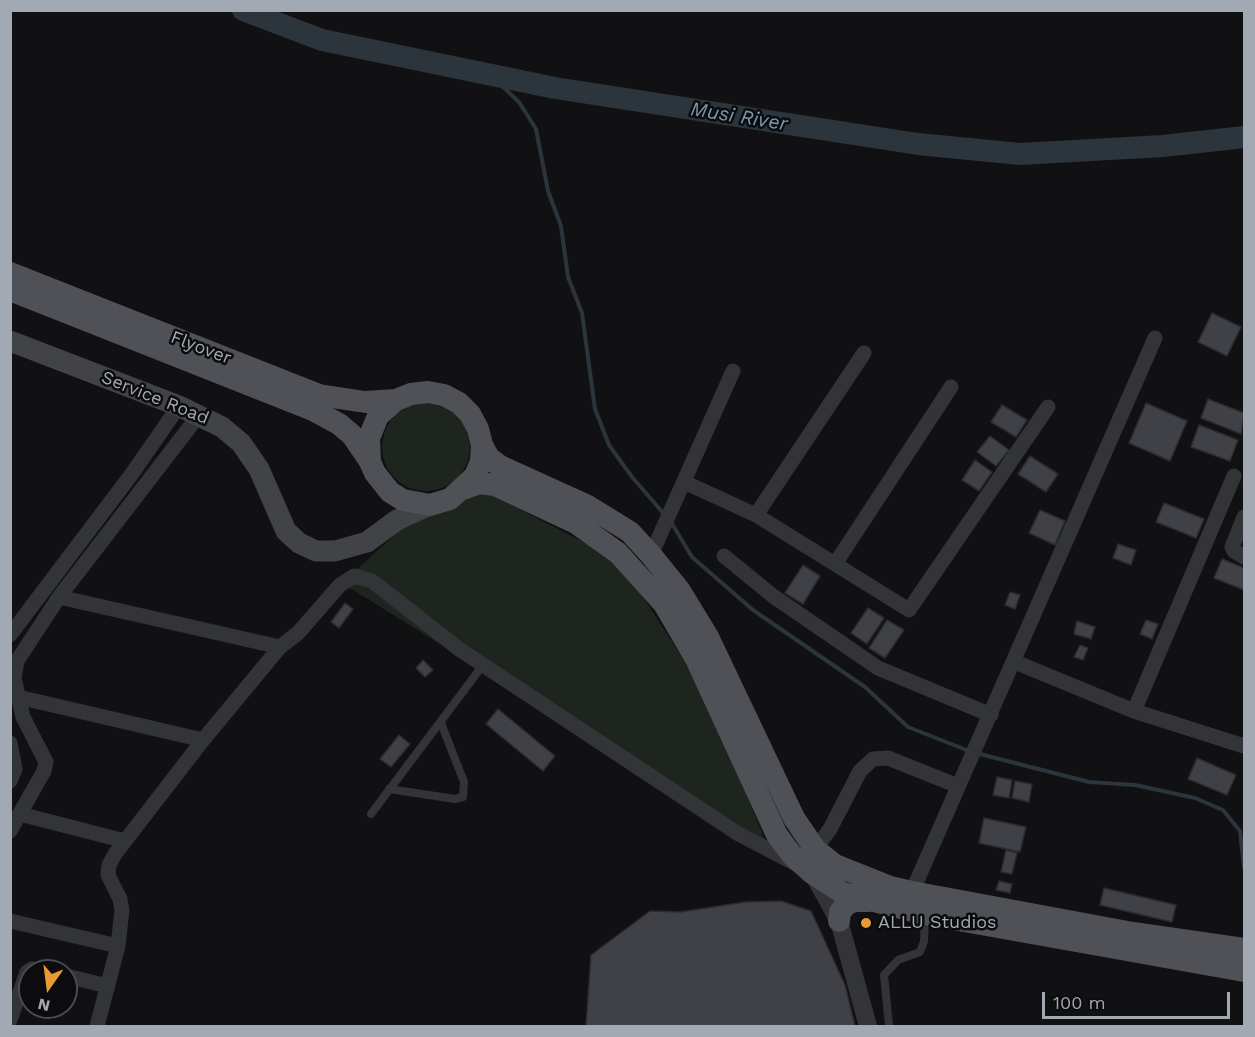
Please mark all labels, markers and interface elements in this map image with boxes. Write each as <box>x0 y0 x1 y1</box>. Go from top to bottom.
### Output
water label: Musi River <box>689 97 789 137</box>
street label: Flyover <box>168 327 234 369</box>
street label: Service Road <box>98 367 212 429</box>
place label: ALLU Studios <box>878 912 997 934</box>
marker: ALLU Studios <box>859 916 873 930</box>
north arrow <box>18 959 78 1019</box>
scale bar <box>1045 980 1232 1018</box>
text: 100 m <box>1053 992 1106 1013</box>
text: N <box>36 994 52 1016</box>

